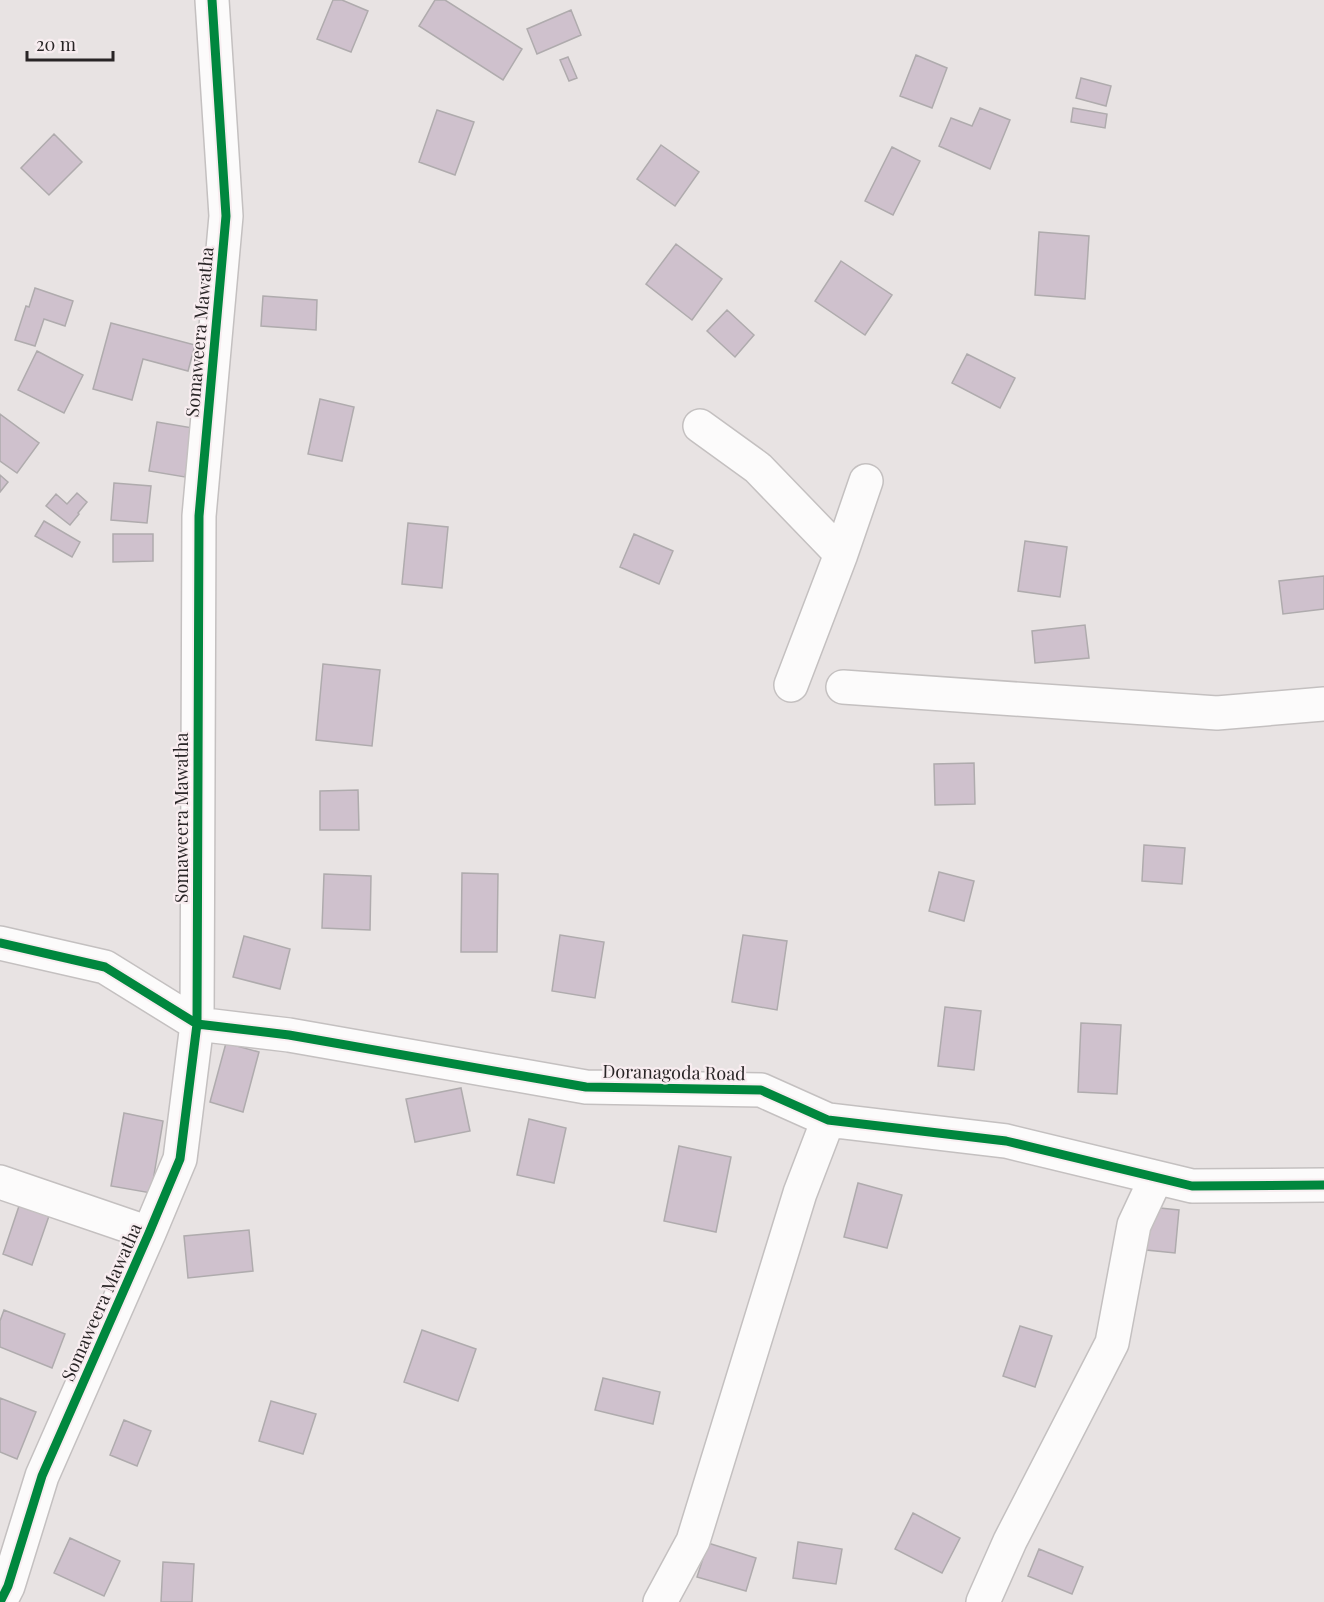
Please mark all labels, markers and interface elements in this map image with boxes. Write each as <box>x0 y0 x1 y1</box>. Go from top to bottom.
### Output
scale bar <box>27 24 112 62</box>
text: 20 m <box>36 32 76 56</box>
street label: Somaweera Mawatha <box>180 246 218 418</box>
street label: Somaweera Mawatha <box>169 733 193 903</box>
street label: Doranagoda Road <box>602 1059 746 1085</box>
street label: Somaweera Mawatha <box>55 1219 147 1385</box>

